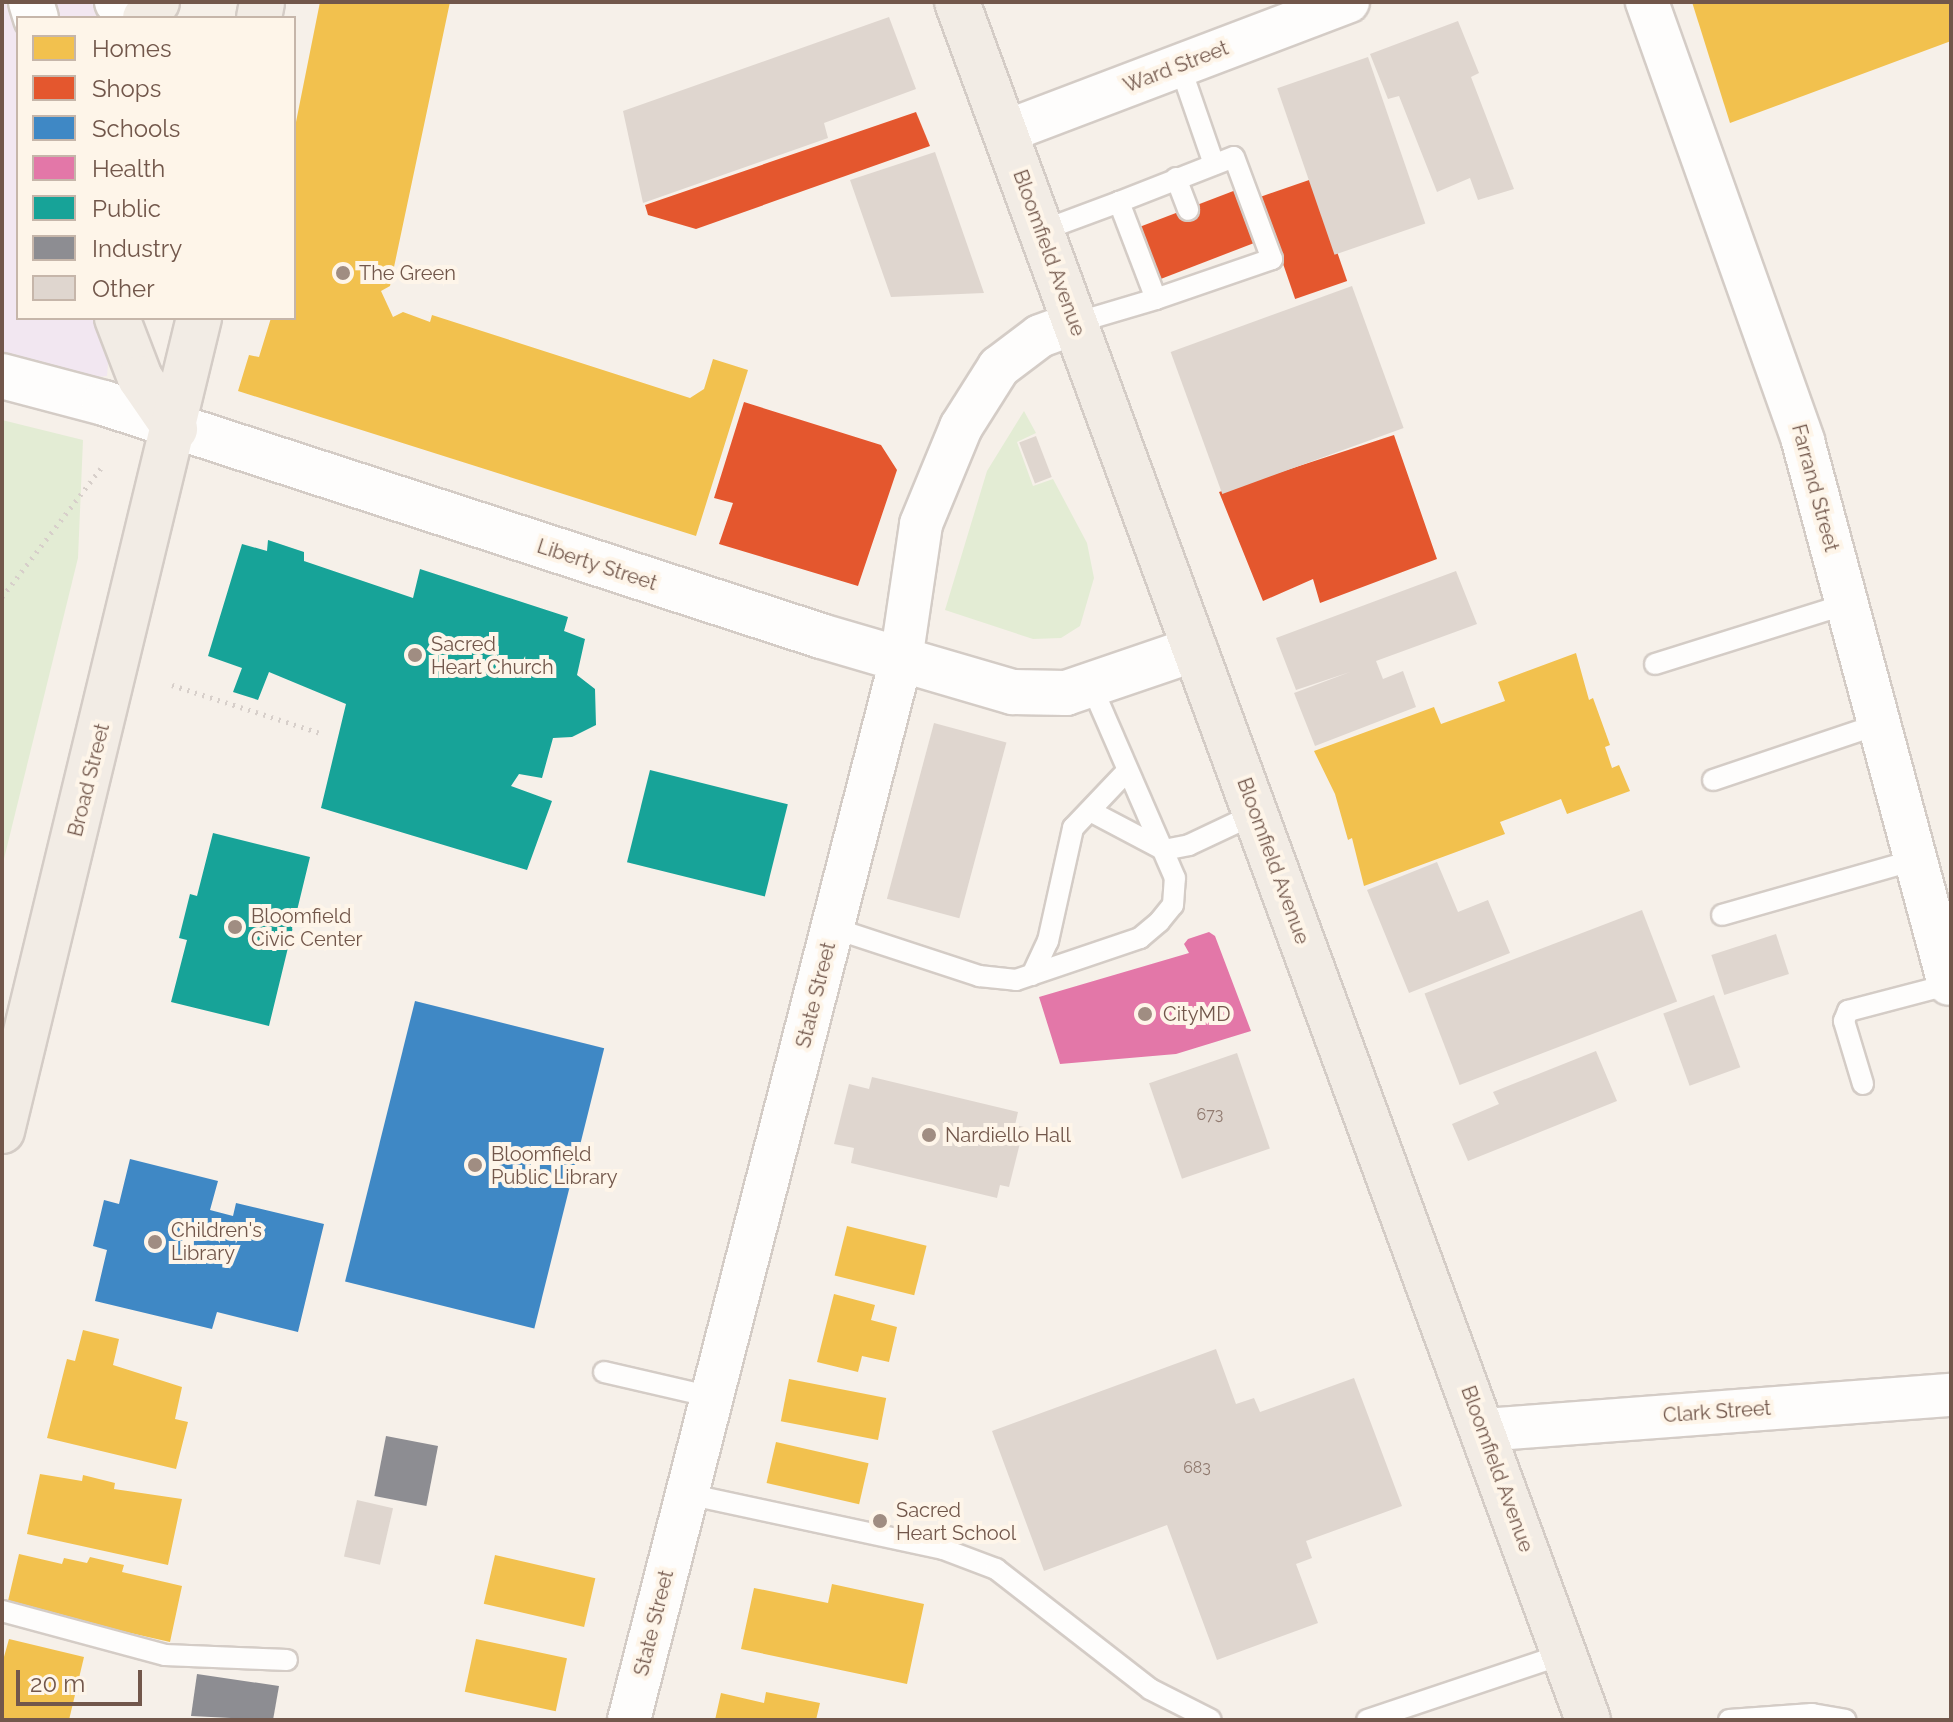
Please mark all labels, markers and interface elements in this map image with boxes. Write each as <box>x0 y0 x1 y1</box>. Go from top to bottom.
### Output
legend <box>16 16 296 320</box>
text: Homes <box>92 34 172 63</box>
street label: Ward Street <box>1120 36 1232 98</box>
text: Shops <box>92 74 161 103</box>
text: Schools <box>92 114 180 143</box>
text: Health <box>92 154 165 183</box>
street label: Bloomfield Avenue <box>1008 166 1090 340</box>
text: Public <box>92 194 161 223</box>
text: Industry <box>92 234 182 263</box>
place label: The Green <box>359 261 456 285</box>
marker: The Green <box>334 264 352 282</box>
text: Other <box>92 274 155 303</box>
street label: Farrand Street <box>1786 422 1844 554</box>
street label: Liberty Street <box>534 534 660 596</box>
place label: Sacred Heart Church <box>431 632 554 679</box>
marker: Sacred Heart Church <box>406 646 424 664</box>
street label: Broad Street <box>63 721 115 839</box>
street label: Bloomfield Avenue <box>1232 774 1314 948</box>
place label: Bloomfield Civic Center <box>251 904 362 951</box>
marker: Bloomfield Civic Center <box>226 918 244 936</box>
street label: State Street <box>791 940 841 1050</box>
place label: CityMD <box>1163 1002 1230 1026</box>
marker: CityMD <box>1134 1003 1156 1025</box>
house number: 673 <box>1197 1105 1223 1125</box>
place label: Nardiello Hall <box>945 1123 1071 1147</box>
marker: Nardiello Hall <box>920 1126 938 1144</box>
place label: Bloomfield Public Library <box>491 1142 618 1189</box>
marker: Bloomfield Public Library <box>466 1156 484 1174</box>
place label: Children's Library <box>171 1218 262 1265</box>
marker: Children's Library <box>146 1233 164 1251</box>
street label: Bloomfield Avenue <box>1456 1382 1538 1556</box>
street label: Clark Street <box>1662 1396 1772 1428</box>
house number: 683 <box>1183 1458 1211 1478</box>
place label: Sacred Heart School <box>896 1498 1016 1545</box>
marker: Sacred Heart School <box>871 1512 889 1530</box>
street label: State Street <box>629 1568 679 1678</box>
scale bar <box>20 1654 146 1704</box>
text: 20 m <box>30 1669 85 1698</box>

